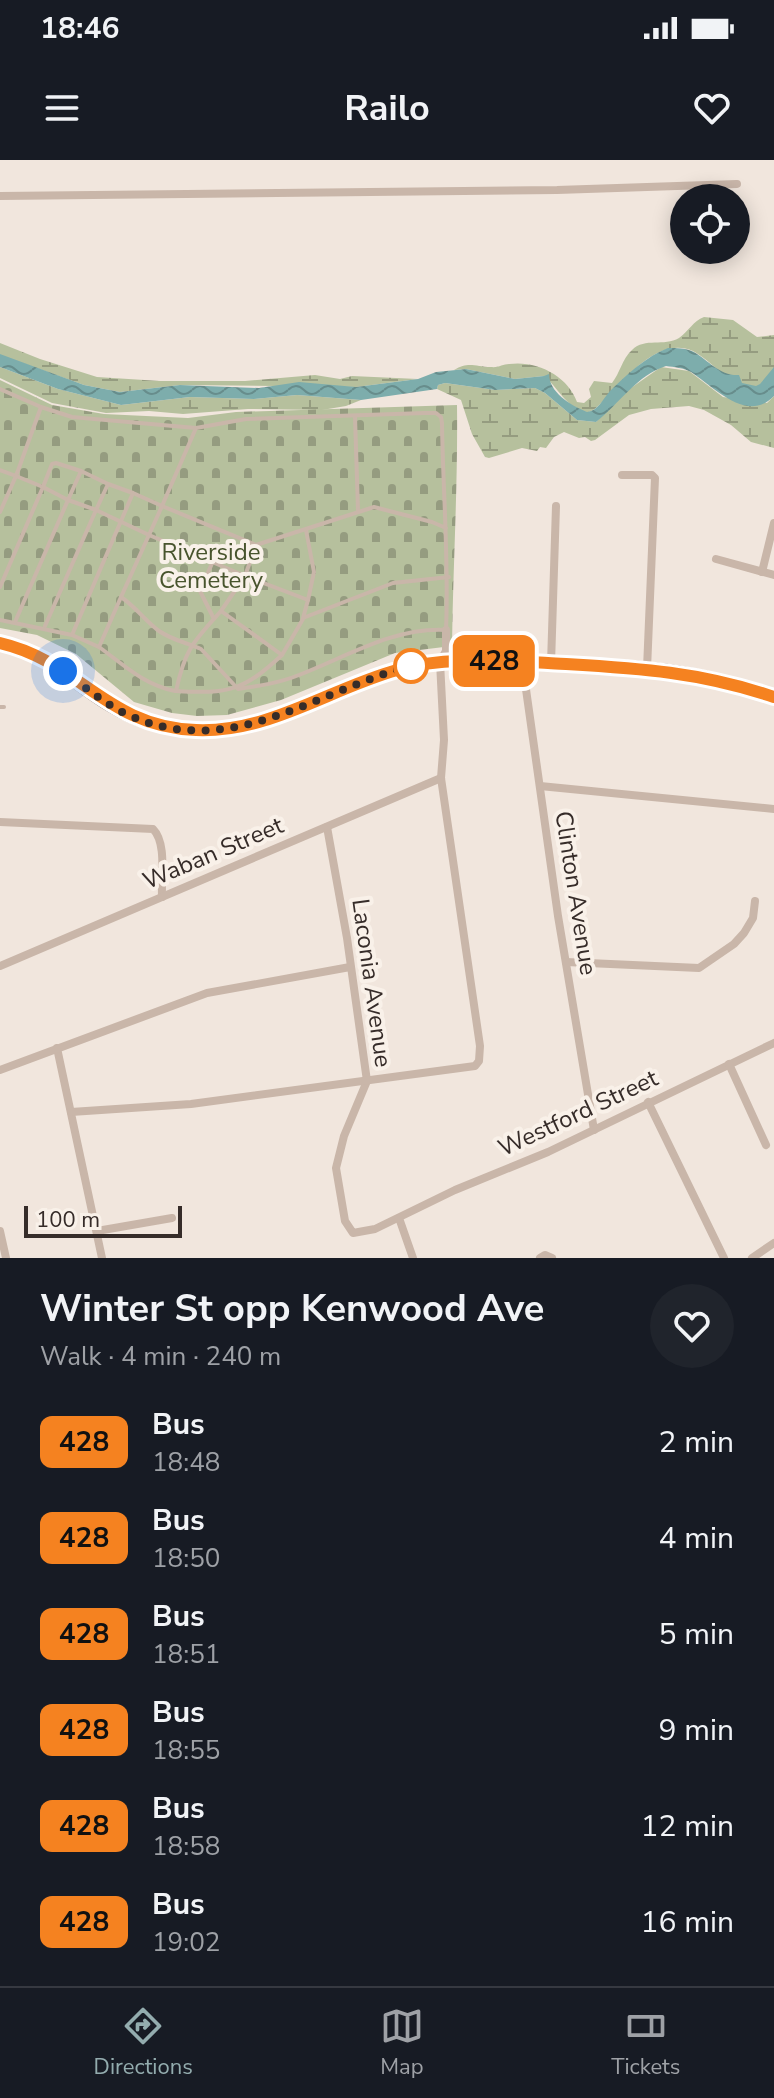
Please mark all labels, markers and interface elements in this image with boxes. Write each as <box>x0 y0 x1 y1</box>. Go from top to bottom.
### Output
text: 18:46 <box>40 8 119 49</box>
text: Railo <box>344 84 430 133</box>
icon: menu <box>40 86 84 130</box>
icon: heart <box>690 86 734 130</box>
map controls <box>670 184 750 264</box>
button: locate <box>670 184 750 264</box>
park label: Riverside Cemetery <box>159 536 264 596</box>
line badge: 428 <box>448 635 540 687</box>
text: 428 <box>469 642 519 680</box>
unlabelled marker <box>394 649 428 683</box>
your location <box>43 651 83 691</box>
street label: Waban Street <box>138 809 289 897</box>
street label: Clinton Avenue <box>547 809 605 977</box>
street label: Laconia Avenue <box>344 897 400 1069</box>
street label: Westford Street <box>493 1062 664 1164</box>
scale bar <box>24 1202 182 1238</box>
text: 100 m <box>36 1205 100 1235</box>
text: Winter St opp Kenwood Ave <box>40 1283 544 1334</box>
button: heart <box>650 1284 734 1368</box>
text: Walk · 4 min · 240 m <box>40 1339 281 1374</box>
text: Bus <box>152 1404 205 1445</box>
text: 2 min <box>659 1422 734 1463</box>
text: 428 <box>59 1423 109 1461</box>
text: 18:48 <box>152 1445 220 1480</box>
text: Bus <box>152 1500 205 1541</box>
text: 4 min <box>659 1518 734 1559</box>
text: 428 <box>59 1519 109 1557</box>
text: 18:50 <box>152 1541 220 1576</box>
text: Bus <box>152 1596 205 1637</box>
text: 5 min <box>659 1614 734 1655</box>
text: 428 <box>59 1615 109 1653</box>
text: 18:51 <box>152 1637 220 1672</box>
text: Bus <box>152 1692 205 1733</box>
text: 9 min <box>659 1710 734 1751</box>
text: 428 <box>59 1711 109 1749</box>
text: 18:55 <box>152 1733 220 1768</box>
text: Bus <box>152 1788 205 1829</box>
text: 12 min <box>641 1806 734 1847</box>
text: 428 <box>59 1807 109 1845</box>
text: 18:58 <box>152 1829 220 1864</box>
text: Bus <box>152 1884 205 1925</box>
text: 16 min <box>641 1902 734 1943</box>
text: 428 <box>59 1903 109 1941</box>
text: 19:02 <box>152 1925 220 1960</box>
tab: Directions <box>94 2004 193 2082</box>
tab: Map <box>380 2004 424 2082</box>
tab: Tickets <box>611 2004 680 2082</box>

